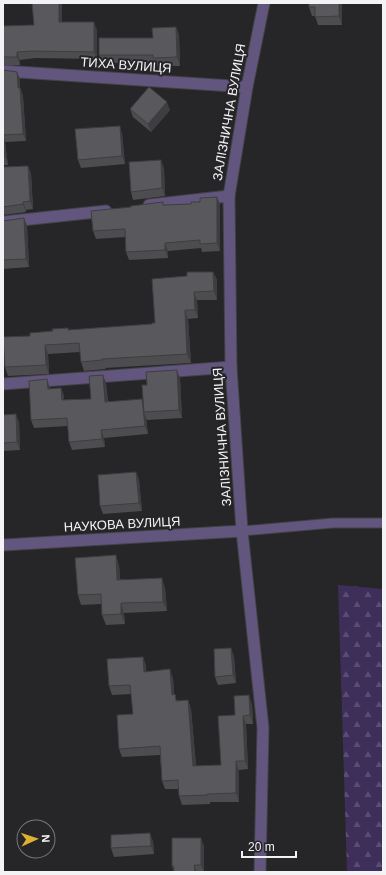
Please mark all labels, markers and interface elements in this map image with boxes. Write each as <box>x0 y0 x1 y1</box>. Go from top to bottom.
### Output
street label: ЗАЛІЗНИЧНА ВУЛИЦЯ <box>210 42 248 182</box>
street label: ТИХА ВУЛИЦЯ <box>80 54 172 76</box>
street label: ЗАЛІЗНИЧНА ВУЛИЦЯ <box>210 367 234 507</box>
street label: НАУКОВА ВУЛИЦЯ <box>63 513 181 535</box>
north arrow <box>16 819 56 859</box>
scale bar <box>242 833 296 859</box>
text: N <box>40 834 52 843</box>
text: 20 m <box>248 840 275 854</box>

